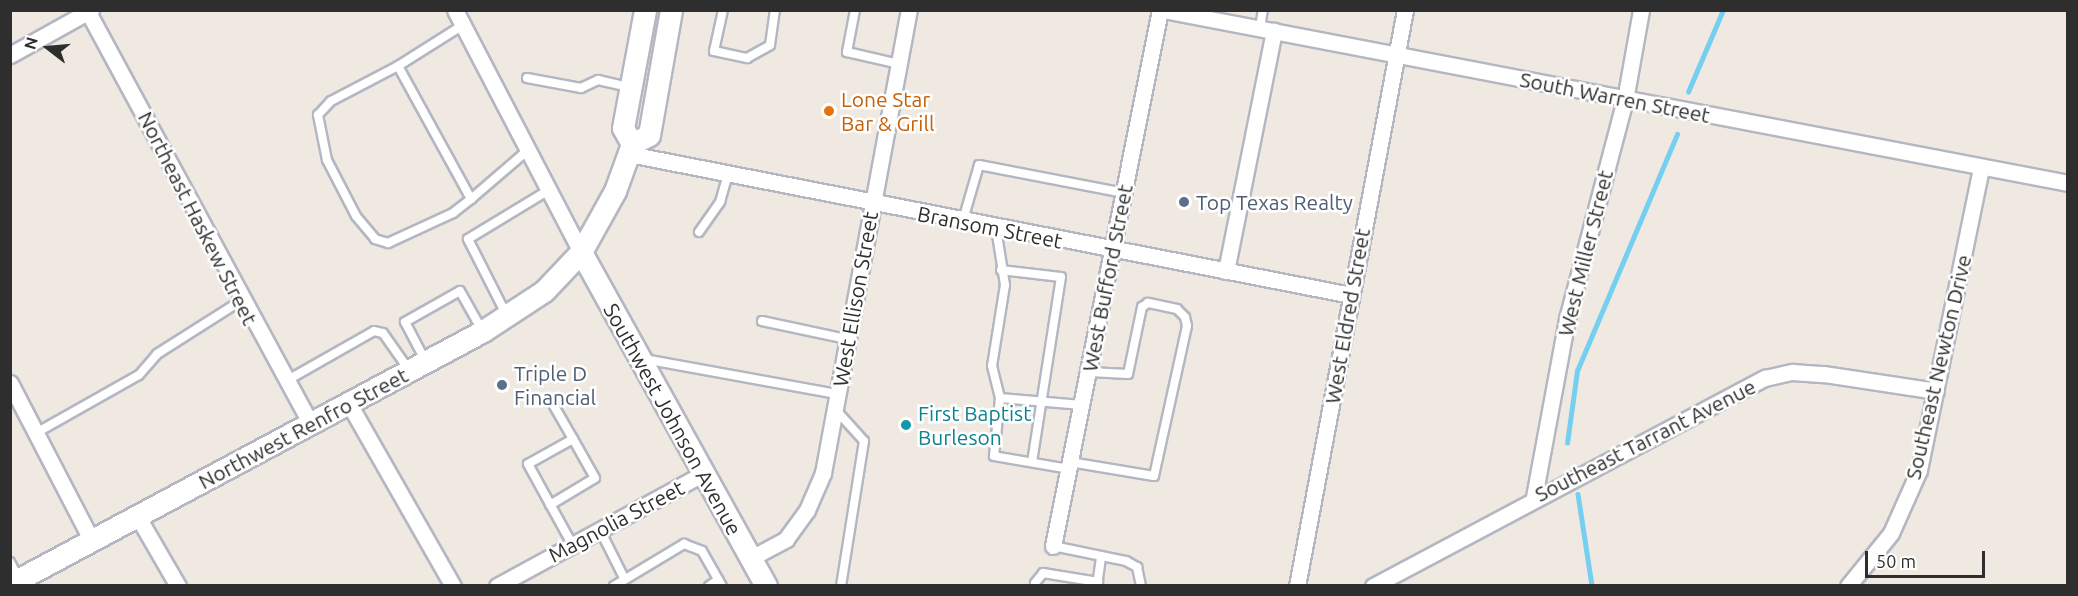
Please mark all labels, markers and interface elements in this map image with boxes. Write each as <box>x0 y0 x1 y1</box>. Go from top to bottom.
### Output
north arrow <box>18 18 78 78</box>
text: N <box>20 35 41 51</box>
street label: South Warren Street <box>1518 66 1712 128</box>
place label: Lone Star Bar & Grill <box>841 86 934 136</box>
marker: Lone Star Bar & Grill <box>822 104 836 118</box>
street label: Northeast Haskew Street <box>133 107 263 329</box>
street label: West Miller Street <box>1552 167 1618 339</box>
street label: West Bufford Street <box>1076 182 1138 374</box>
place label: Top Texas Realty <box>1196 189 1353 215</box>
marker: Top Texas Realty <box>1177 195 1191 209</box>
street label: Bransom Street <box>915 201 1065 253</box>
street label: West Ellison Street <box>827 209 883 389</box>
street label: West Eldred Street <box>1319 226 1375 406</box>
street label: Southeast Newton Drive <box>1900 252 1976 482</box>
street label: Southwest Johnson Avenue <box>599 299 747 539</box>
place label: Triple D Financial <box>514 360 596 410</box>
street label: Northwest Renfro Street <box>194 362 412 494</box>
street label: Southeast Tarrant Avenue <box>1530 373 1760 507</box>
marker: Triple D Financial <box>495 378 509 392</box>
place label: First Baptist Burleson <box>918 400 1031 450</box>
marker: First Baptist Burleson <box>899 418 913 432</box>
street label: Magnolia Street <box>544 475 688 567</box>
scale bar <box>1868 539 1988 577</box>
text: 50 m <box>1876 551 1916 571</box>

